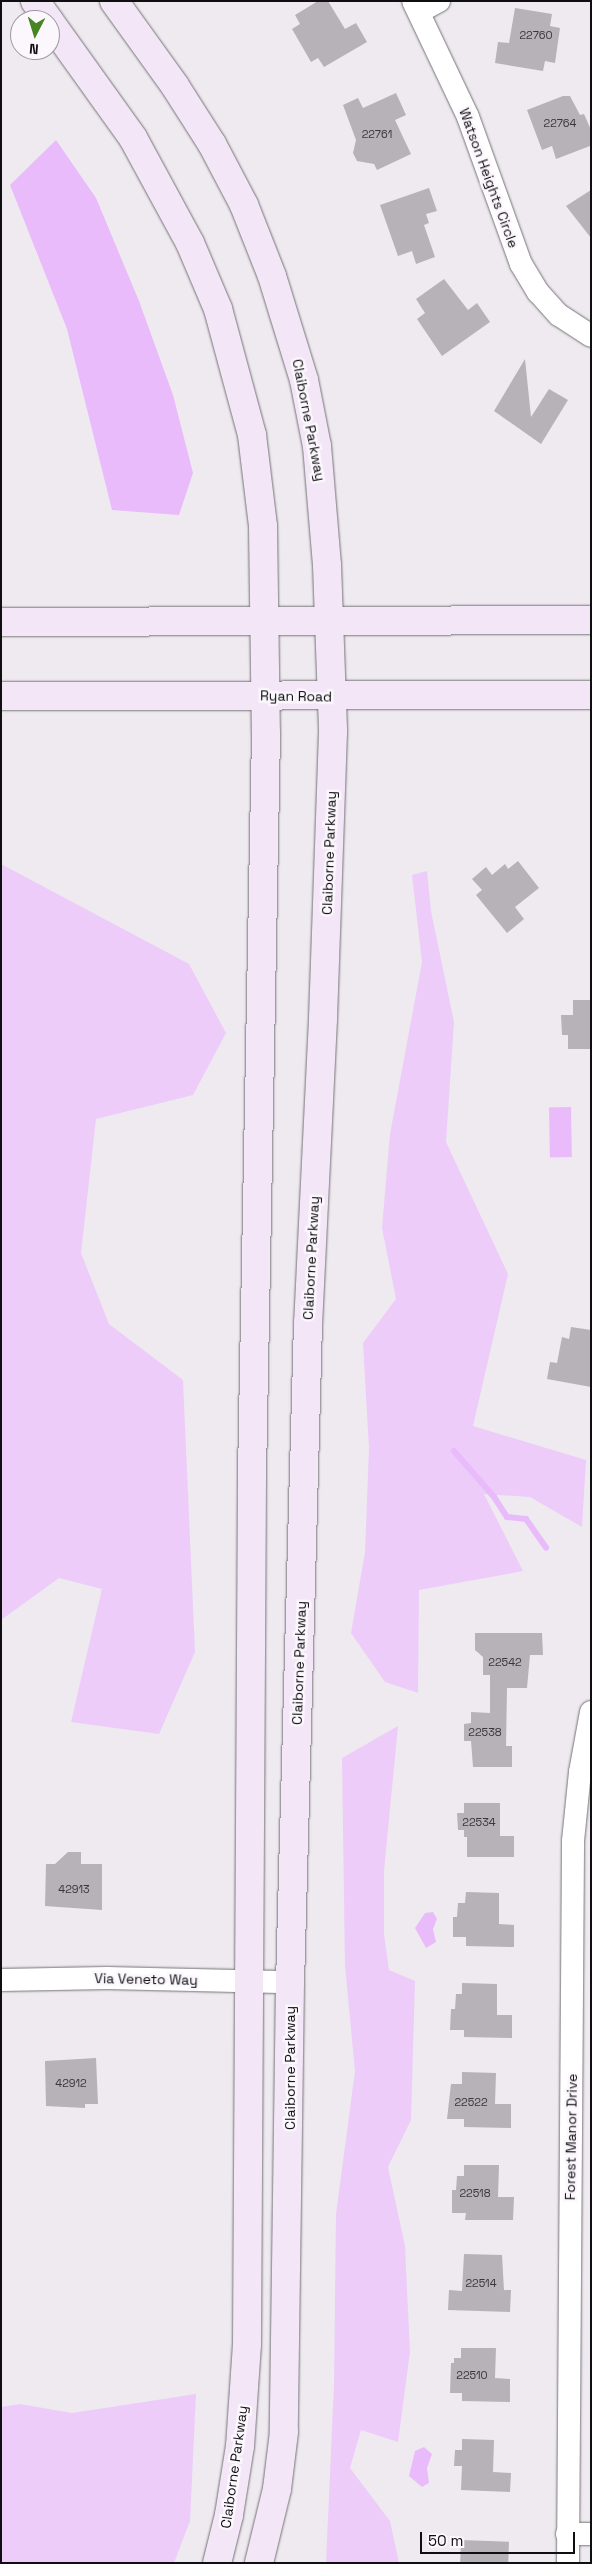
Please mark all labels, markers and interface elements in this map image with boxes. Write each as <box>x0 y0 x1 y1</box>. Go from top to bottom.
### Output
north arrow <box>10 10 60 60</box>
house number: 22760 <box>519 28 553 42</box>
text: N <box>28 40 39 58</box>
street label: Watson Heights Circle <box>456 106 522 250</box>
house number: 22764 <box>544 116 576 130</box>
house number: 22761 <box>362 127 392 141</box>
street label: Claiborne Parkway <box>289 358 329 482</box>
street label: Ryan Road <box>260 687 332 705</box>
street label: Claiborne Parkway <box>318 791 340 915</box>
street label: Claiborne Parkway <box>299 1196 323 1320</box>
street label: Claiborne Parkway <box>288 1601 310 1725</box>
house number: 22542 <box>488 1655 522 1669</box>
house number: 22538 <box>468 1725 502 1739</box>
house number: 22534 <box>462 1815 496 1829</box>
house number: 42913 <box>58 1882 90 1896</box>
street label: Via Veneto Way <box>94 1970 198 1988</box>
street label: Claiborne Parkway <box>282 2006 298 2130</box>
street label: Forest Manor Drive <box>561 2074 581 2200</box>
house number: 42912 <box>55 2076 87 2090</box>
house number: 22522 <box>454 2095 488 2109</box>
house number: 22518 <box>459 2186 491 2200</box>
house number: 22514 <box>465 2276 497 2290</box>
house number: 22510 <box>456 2368 488 2382</box>
street label: Claiborne Parkway <box>217 2404 251 2530</box>
scale bar <box>422 2522 577 2554</box>
text: 50 m <box>428 2531 463 2550</box>

